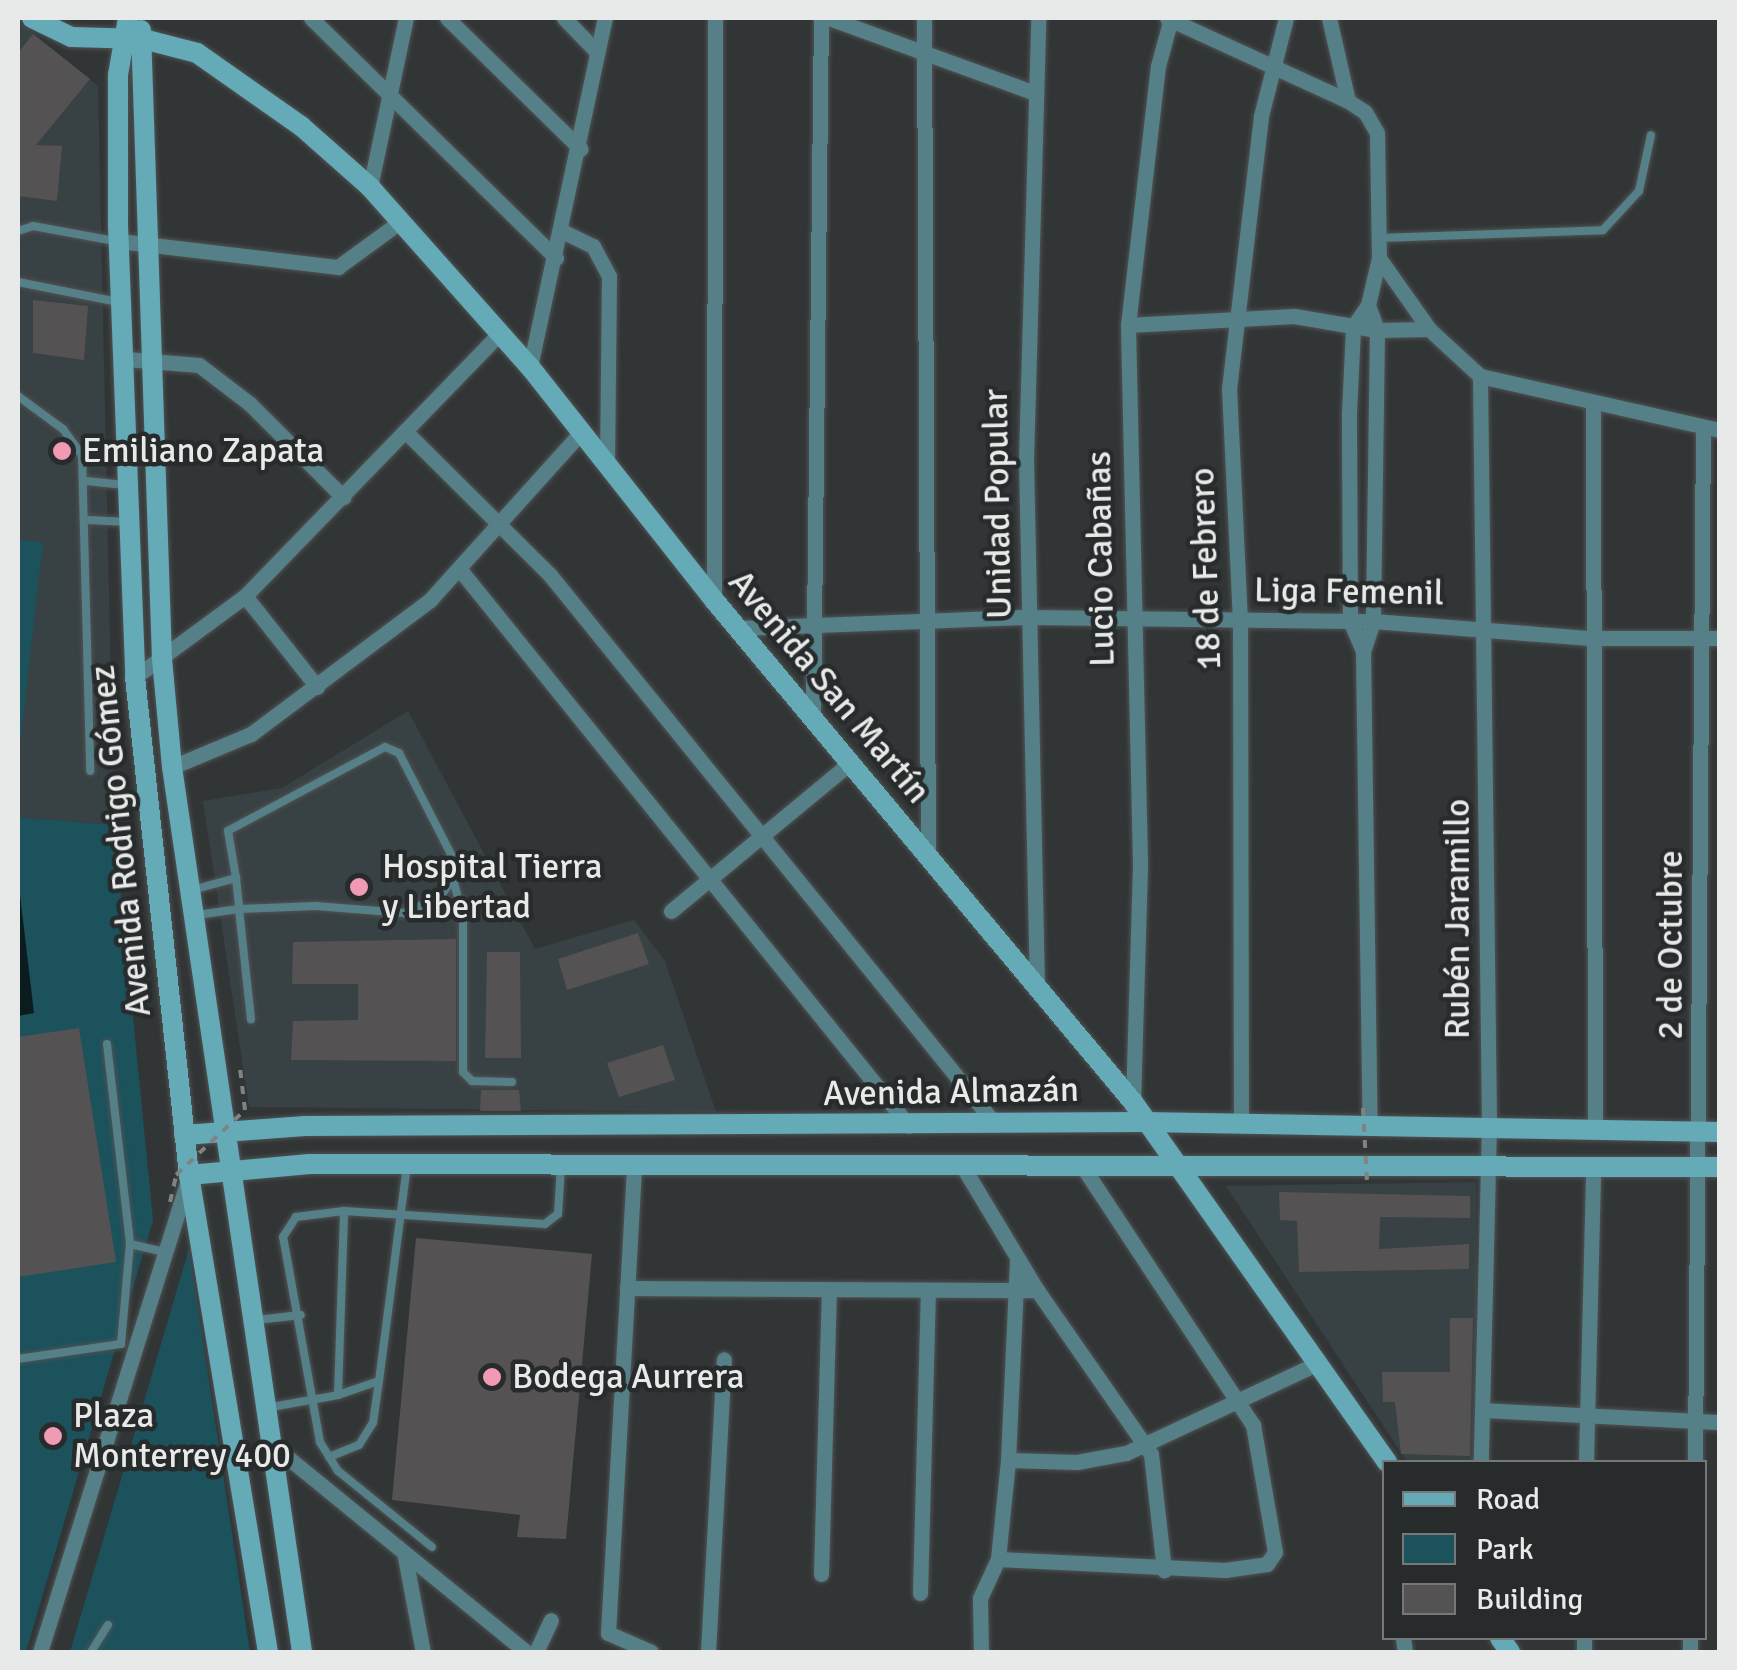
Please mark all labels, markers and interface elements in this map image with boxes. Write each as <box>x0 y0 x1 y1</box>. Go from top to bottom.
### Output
street label: Unidad Popular <box>975 389 1021 619</box>
place label: Emiliano Zapata <box>82 430 324 472</box>
marker: Emiliano Zapata <box>51 440 73 462</box>
street label: Lucio Cabañas <box>1078 451 1124 667</box>
street label: 18 de Febrero <box>1181 467 1231 671</box>
street label: Avenida San Martín <box>719 562 939 812</box>
street label: Liga Femenil <box>1254 569 1444 615</box>
street label: Avenida Rodrigo Gómez <box>82 663 160 1019</box>
street label: Rubén Jaramillo <box>1437 799 1479 1039</box>
place label: Hospital Tierra y Libertad <box>382 846 602 928</box>
street label: 2 de Octubre <box>1650 850 1692 1040</box>
marker: Hospital Tierra y Libertad <box>346 874 372 900</box>
street label: Avenida Almazán <box>823 1069 1079 1115</box>
place label: Bodega Aurrera <box>512 1356 745 1398</box>
marker: Bodega Aurrera <box>481 1366 503 1388</box>
place label: Plaza Monterrey 400 <box>73 1395 291 1477</box>
marker: Plaza Monterrey 400 <box>42 1425 64 1447</box>
legend <box>1382 1460 1707 1640</box>
text: Road <box>1476 1481 1540 1518</box>
text: Park <box>1476 1531 1534 1568</box>
text: Building <box>1476 1581 1583 1618</box>

